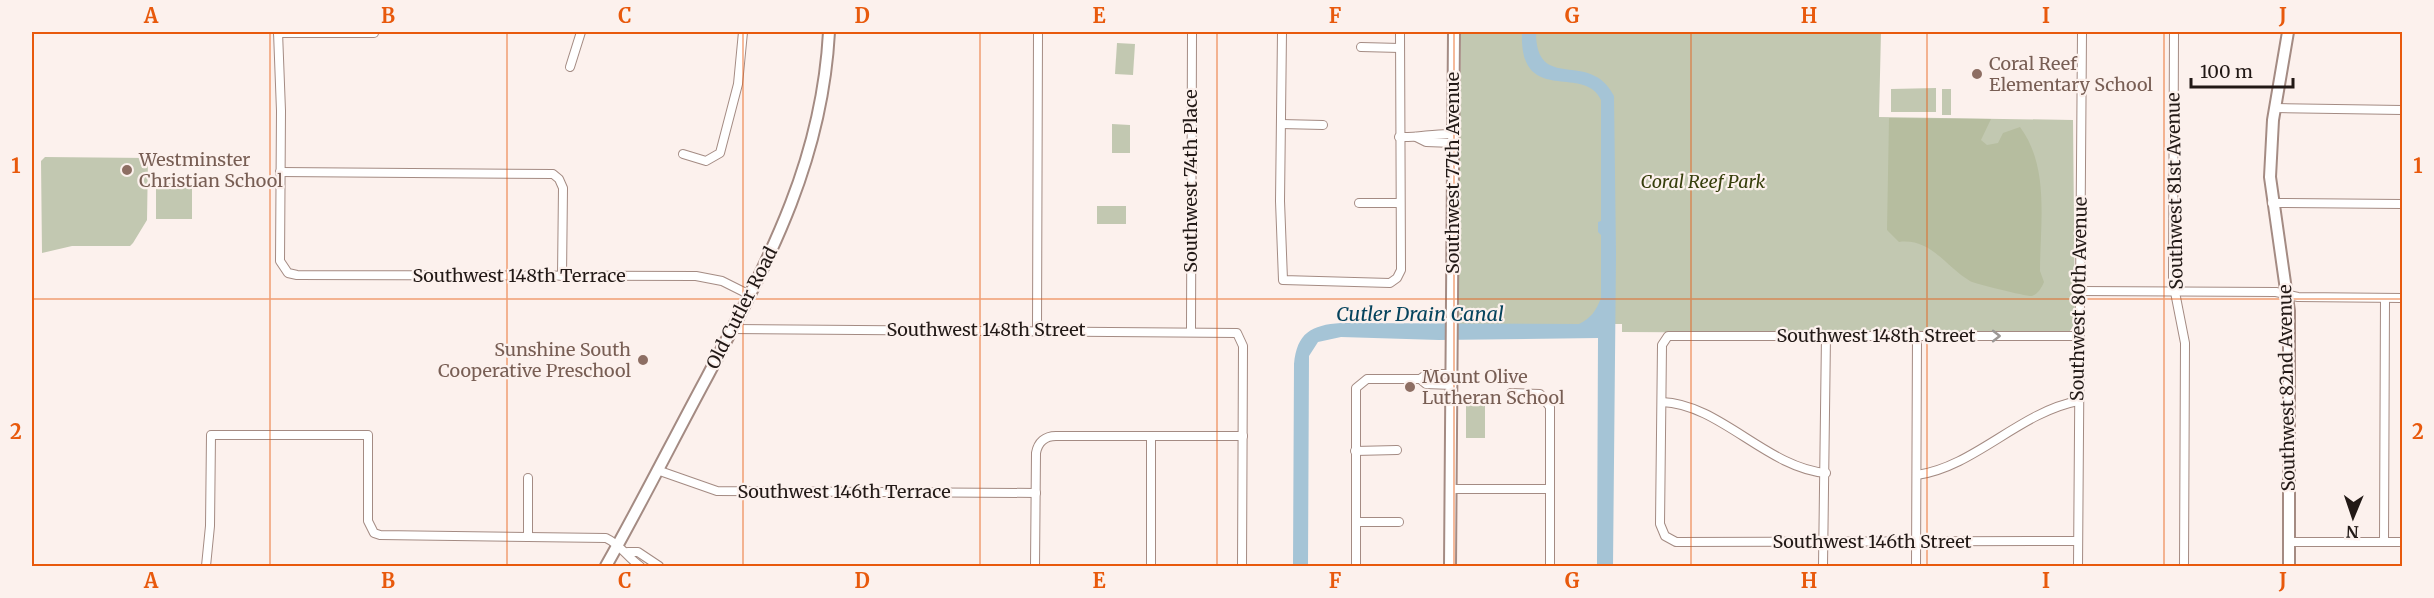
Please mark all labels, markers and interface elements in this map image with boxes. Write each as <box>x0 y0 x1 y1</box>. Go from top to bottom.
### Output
text: A <box>143 3 159 28</box>
text: B <box>381 3 395 28</box>
text: C <box>618 3 632 28</box>
text: D <box>854 3 870 28</box>
text: E <box>1092 3 1106 28</box>
text: F <box>1329 3 1342 28</box>
text: G <box>1565 3 1580 28</box>
text: H <box>1801 3 1817 28</box>
text: I <box>2042 3 2050 28</box>
text: J <box>2278 3 2287 28</box>
scale bar <box>2191 51 2293 89</box>
place label: Coral Reef Elementary School <box>1989 52 2153 96</box>
text: 100 m <box>2200 60 2253 83</box>
marker: Coral Reef Elementary School <box>1970 67 1984 81</box>
street label: Southwest 77th Avenue <box>1441 72 1464 274</box>
street label: Southwest 74th Place <box>1179 89 1202 273</box>
street label: Southwest 81st Avenue <box>2161 92 2188 290</box>
place label: Westminster Christian School <box>138 148 283 192</box>
text: 1 <box>11 153 21 178</box>
text: 1 <box>2413 153 2423 178</box>
marker: Westminster Christian School <box>120 163 134 177</box>
park label: Coral Reef Park <box>1641 170 1766 193</box>
street label: Southwest 80th Avenue <box>2065 197 2092 401</box>
street label: Old Cutler Road <box>701 243 782 373</box>
street label: Southwest 148th Terrace <box>412 264 626 287</box>
street label: Southwest 82nd Avenue <box>2273 284 2300 492</box>
water label: Cutler Drain Canal <box>1336 301 1504 326</box>
street label: Southwest 148th Street <box>886 318 1086 341</box>
street label: Southwest 148th Street <box>1776 324 1976 347</box>
one-way arrow <box>1992 330 2001 342</box>
place label: Sunshine South Cooperative Preschool <box>438 338 631 382</box>
marker: Sunshine South Cooperative Preschool <box>636 353 650 367</box>
place label: Mount Olive Lutheran School <box>1422 365 1565 409</box>
marker: Mount Olive Lutheran School <box>1403 380 1417 394</box>
text: 2 <box>10 419 22 444</box>
text: 2 <box>2412 419 2424 444</box>
street label: Southwest 146th Terrace <box>737 480 951 503</box>
north arrow <box>2323 487 2383 547</box>
text: N <box>2345 522 2359 542</box>
street label: Southwest 146th Street <box>1772 530 1972 553</box>
text: A <box>143 568 159 593</box>
text: B <box>381 568 395 593</box>
text: C <box>618 568 632 593</box>
text: D <box>854 568 870 593</box>
text: E <box>1092 568 1106 593</box>
text: F <box>1329 568 1342 593</box>
text: G <box>1565 568 1580 593</box>
text: H <box>1801 568 1817 593</box>
text: I <box>2042 568 2050 593</box>
text: J <box>2278 568 2287 593</box>

